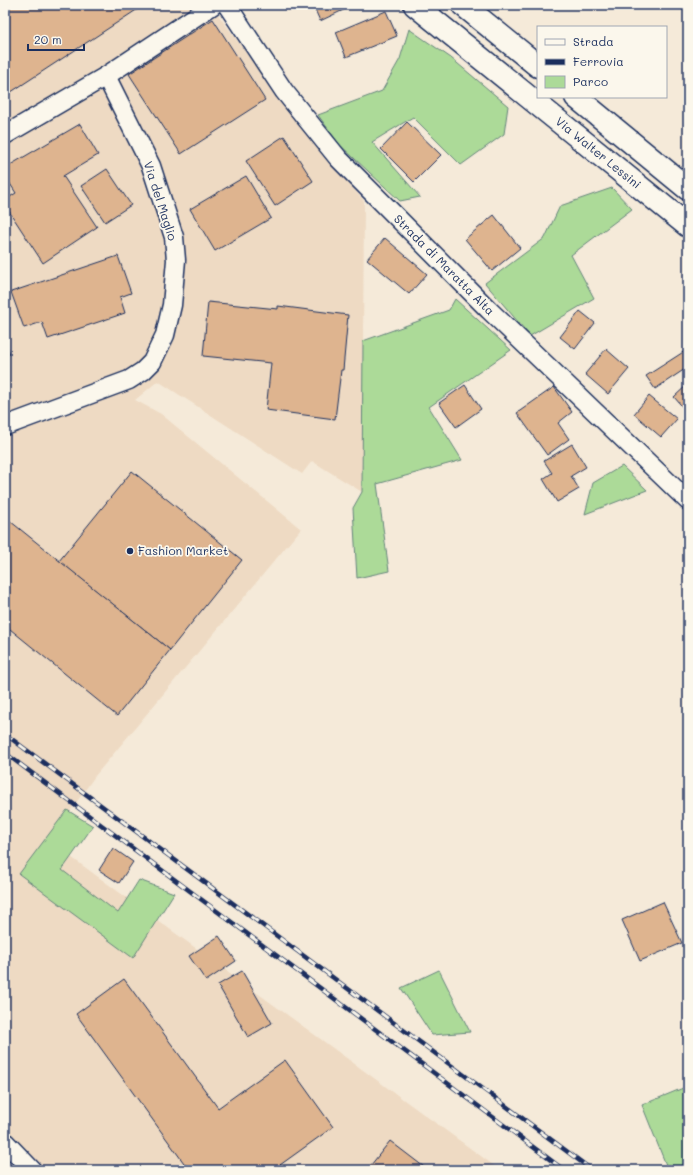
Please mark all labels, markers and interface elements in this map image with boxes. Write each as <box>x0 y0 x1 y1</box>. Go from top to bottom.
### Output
scale bar <box>28 26 84 52</box>
legend <box>537 26 667 98</box>
text: 20 m <box>34 31 62 47</box>
text: Strada <box>573 33 614 49</box>
text: Ferrovia <box>573 53 624 69</box>
text: Parco <box>573 73 608 89</box>
street label: Via Walter Lessini <box>553 113 645 192</box>
street label: Via del Maglio <box>141 159 181 242</box>
street label: Strada di Maratta Alta <box>391 211 498 318</box>
place label: Fashion Market <box>138 542 228 558</box>
marker: Fashion Market <box>125 546 135 556</box>

